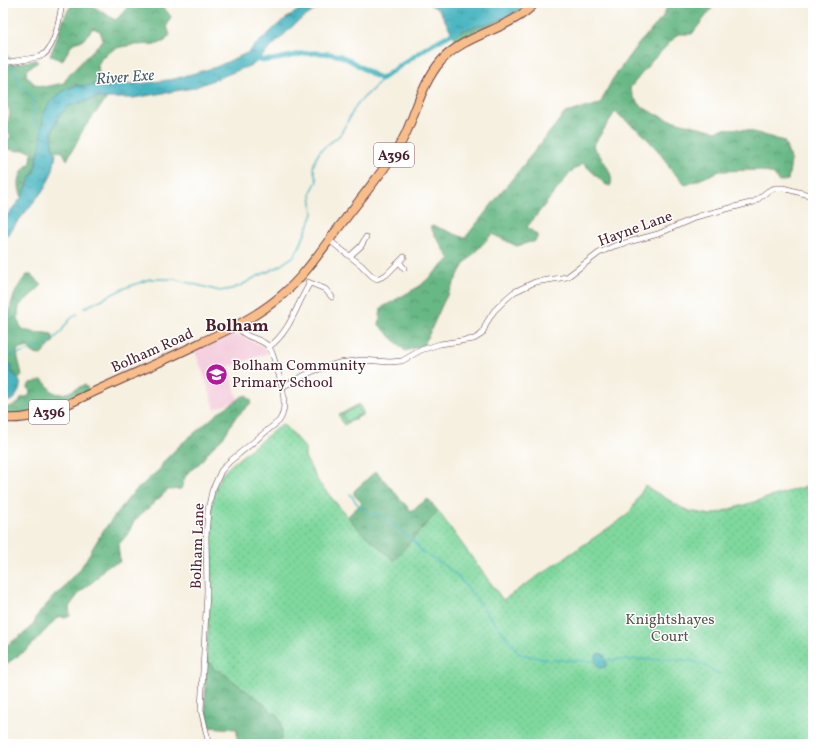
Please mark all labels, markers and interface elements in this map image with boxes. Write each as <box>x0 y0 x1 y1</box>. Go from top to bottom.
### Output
water label: River Exe <box>95 65 155 91</box>
road number: A396 <box>374 143 414 167</box>
street label: Hayne Lane <box>596 206 675 253</box>
district label: Bolham <box>205 315 269 338</box>
street label: Bolham Road <box>108 324 197 379</box>
place label: Bolham Community Primary School <box>232 356 366 394</box>
school or university icon: Bolham Community Primary School <box>204 361 230 387</box>
road number: A396 <box>29 400 69 424</box>
street label: Bolham Lane <box>186 503 210 590</box>
park label: Knightshayes Court <box>625 610 715 648</box>

